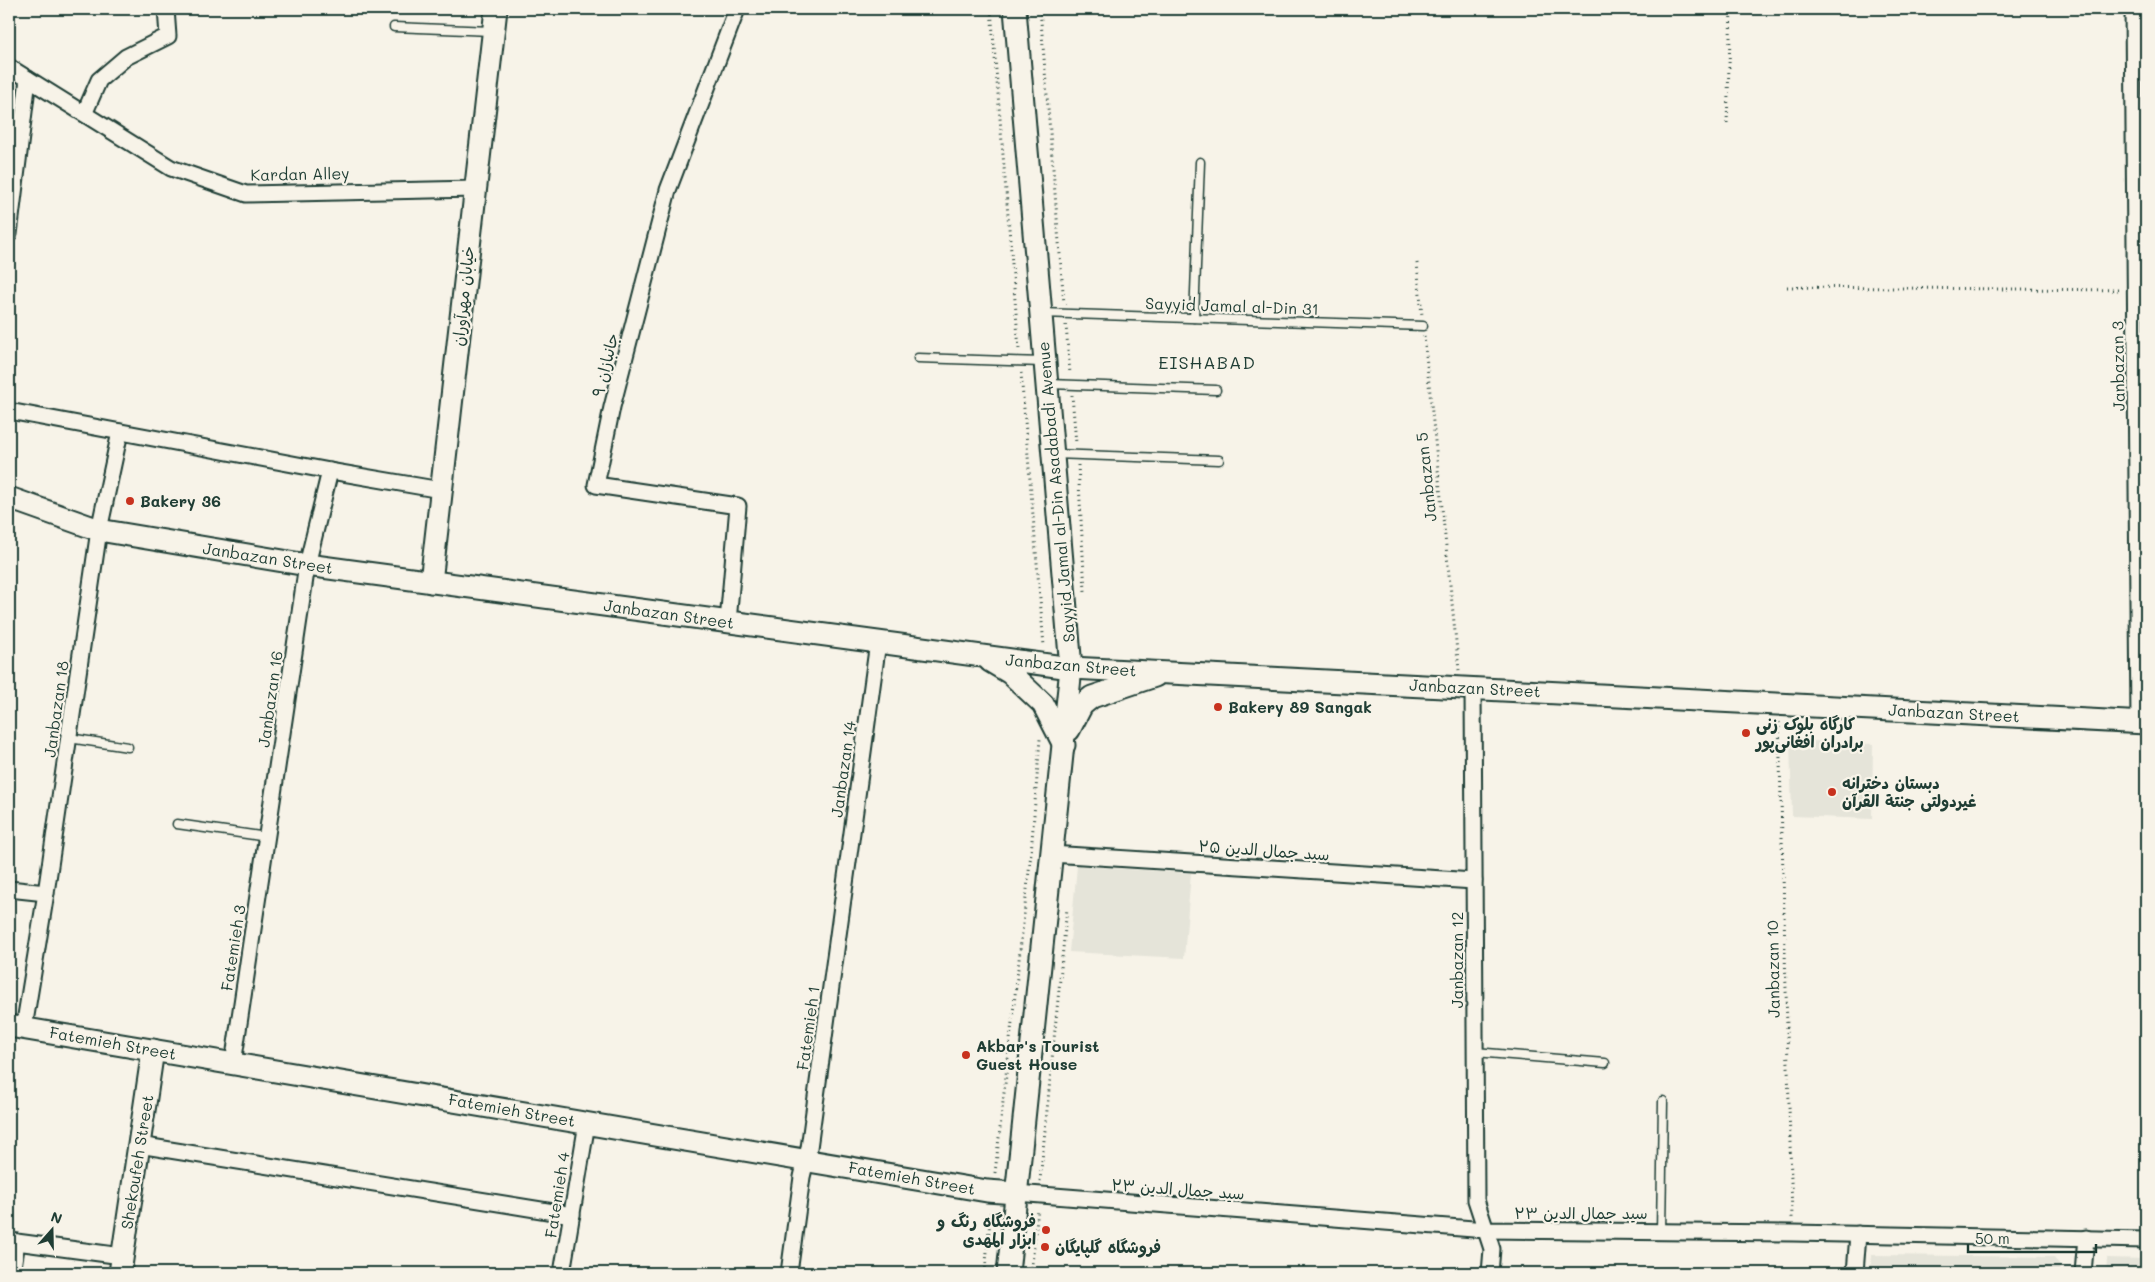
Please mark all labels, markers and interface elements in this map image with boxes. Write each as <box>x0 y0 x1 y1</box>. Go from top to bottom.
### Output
street label: Kardan Alley <box>250 162 350 185</box>
street label: خیابان مهرآوران <box>447 245 479 347</box>
street label: Sayyid Jamal al-Din 31 <box>1145 292 1319 319</box>
street label: Janbazan 3 <box>2106 321 2129 411</box>
street label: جانبازان ۹ <box>586 331 623 399</box>
street label: Sayyid Jamal al-Din Asadabadi Avenue <box>1032 341 1079 643</box>
district label: EISHABAD <box>1158 350 1256 374</box>
street label: Janbazan 5 <box>1410 431 1441 523</box>
place label: Bakery 36 <box>140 490 221 511</box>
marker: Bakery 36 <box>124 495 136 507</box>
street label: Janbazan Street <box>201 537 335 578</box>
street label: Janbazan Street <box>602 594 736 633</box>
street label: Janbazan Street <box>1005 648 1137 681</box>
street label: Janbazan 16 <box>252 649 287 749</box>
street label: Janbazan 18 <box>38 659 73 759</box>
street label: Janbazan Street <box>1409 674 1541 701</box>
place label: Bakery 89 Sangak <box>1228 696 1372 717</box>
street label: Janbazan Street <box>1888 699 2020 726</box>
marker: Bakery 89 Sangak <box>1212 701 1224 713</box>
place label: کارگاه بلوک زنی برادران افغانی‌پور <box>1754 713 1864 753</box>
street label: Janbazan 14 <box>825 719 860 819</box>
marker: کارگاه بلوک زنی برادران افغانی‌پور <box>1740 727 1752 739</box>
place label: دبستان دخترانه غیردولتی جنتة القرآن <box>1842 772 1977 812</box>
marker: دبستان دخترانه غیردولتی جنتة القرآن <box>1826 786 1838 798</box>
street label: سید جمال الدین ۲۵ <box>1198 834 1330 865</box>
street label: Fatemieh 3 <box>215 903 250 992</box>
street label: Janbazan 12 <box>1446 912 1467 1008</box>
street label: Janbazan 10 <box>1761 920 1784 1018</box>
street label: Fatemieh 1 <box>791 985 824 1071</box>
street label: Fatemieh Street <box>48 1021 178 1064</box>
place label: Akbar's Tourist Guest House <box>976 1035 1099 1074</box>
marker: Akbar's Tourist Guest House <box>960 1049 972 1061</box>
street label: Fatemieh Street <box>447 1088 577 1131</box>
street label: Shekoufeh Street <box>116 1093 158 1231</box>
street label: Fatemieh 4 <box>539 1150 574 1240</box>
street label: Fatemieh Street <box>847 1156 977 1199</box>
street label: سید جمال الدین ۲۳ <box>1111 1173 1245 1204</box>
street label: سید جمال الدین ۲۳ <box>1514 1202 1648 1223</box>
north arrow <box>28 1204 78 1254</box>
text: N <box>48 1207 65 1228</box>
place label: فروشگاه رنگ و ابزار المهدی <box>936 1210 1036 1249</box>
scale bar <box>1968 1222 2095 1254</box>
marker: فروشگاه رنگ و ابزار المهدی <box>1040 1224 1052 1236</box>
text: 50 m <box>1975 1228 2010 1248</box>
place label: فروشگاه گلپایگان <box>1055 1236 1161 1258</box>
marker: فروشگاه گلپایگان <box>1039 1241 1051 1253</box>

